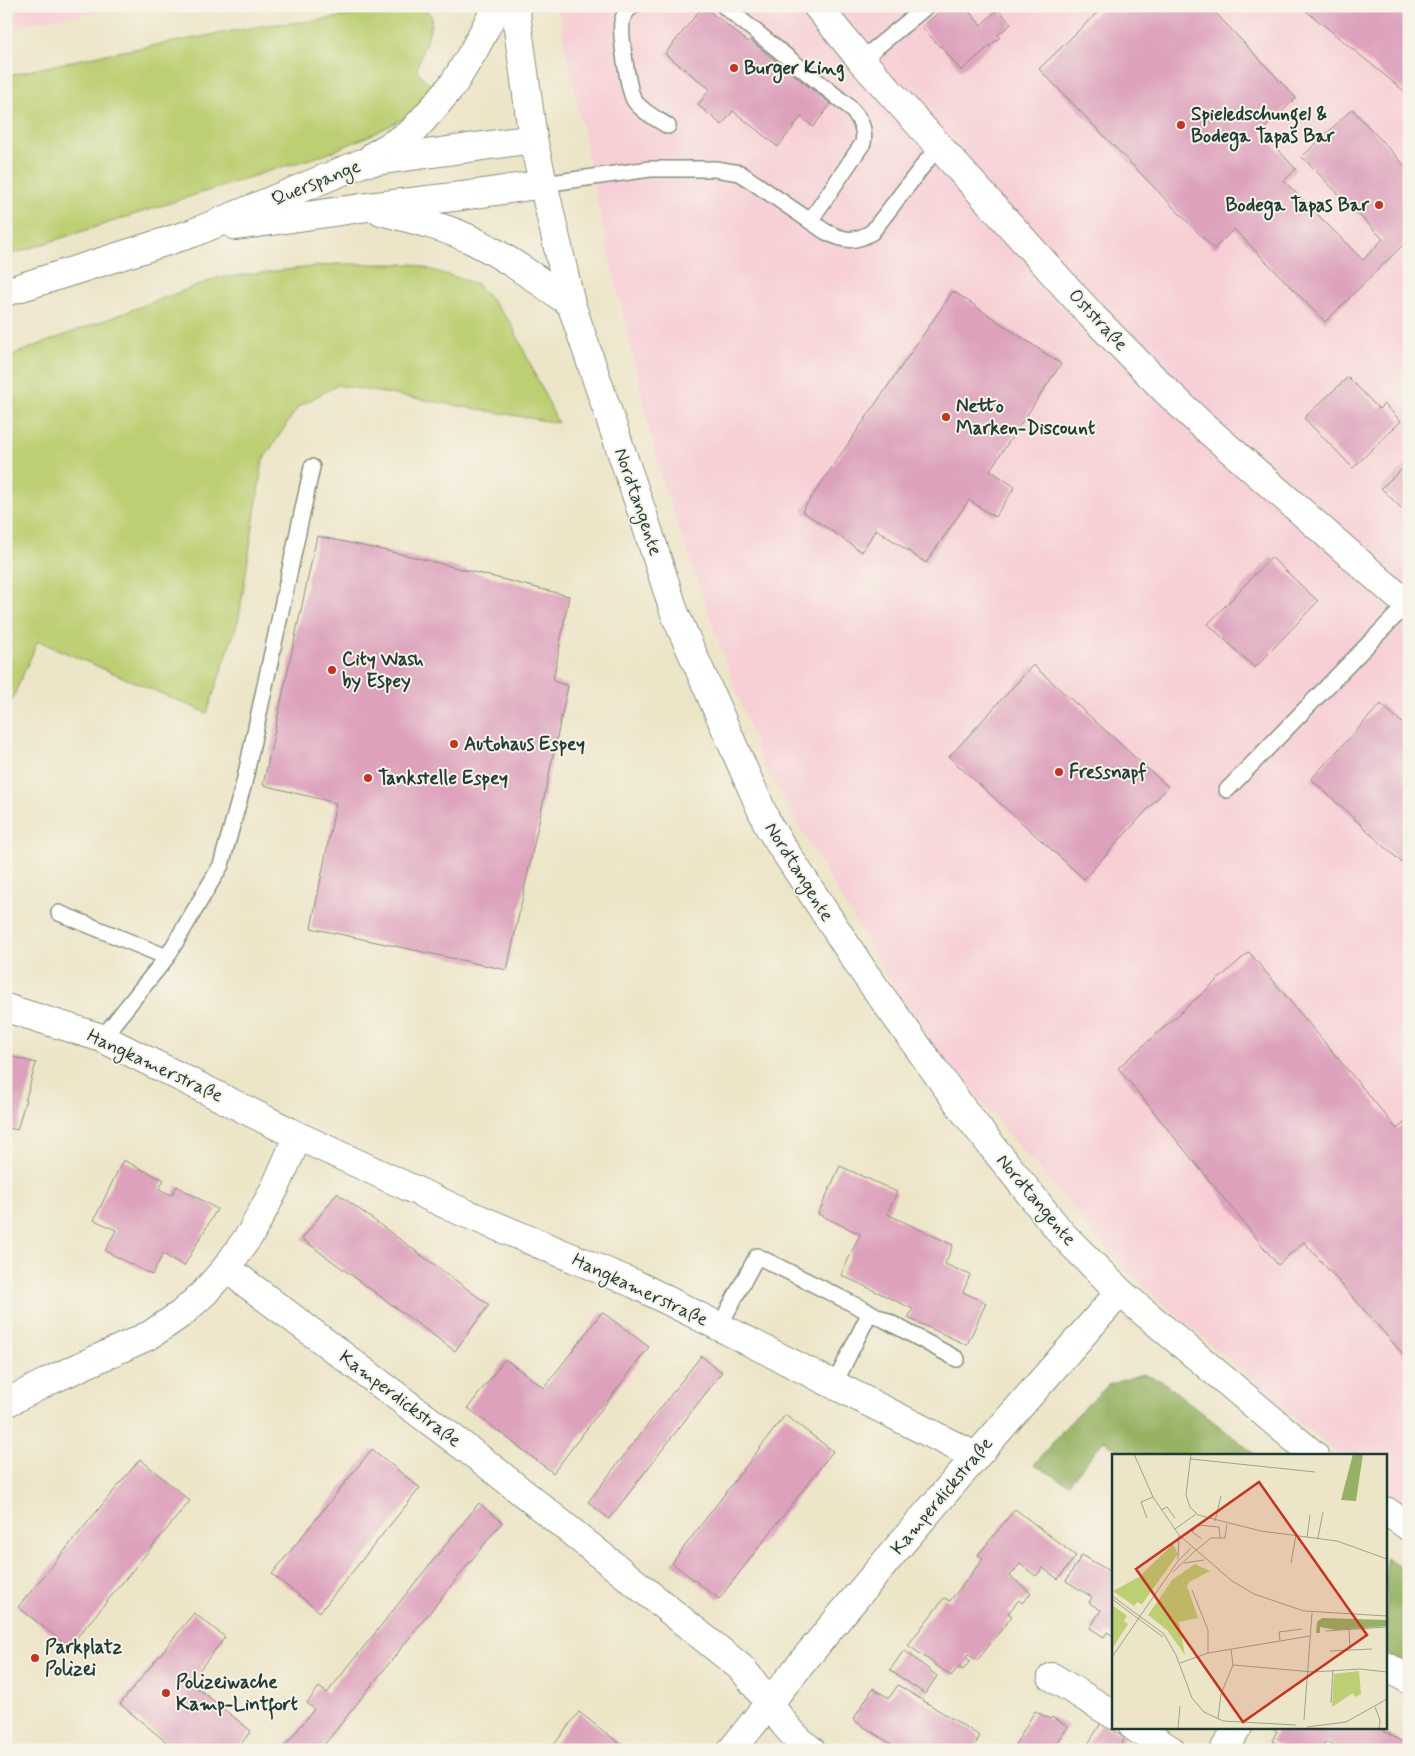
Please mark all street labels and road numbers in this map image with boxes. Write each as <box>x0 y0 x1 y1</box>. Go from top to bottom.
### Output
street label: Querspange <box>268 154 365 214</box>
street label: Oststraße <box>1063 283 1133 357</box>
street label: Nordtangente <box>606 445 668 560</box>
street label: Nordtangente <box>757 818 839 927</box>
street label: Hangkamerstraße <box>82 1023 227 1110</box>
street label: Nordtangente <box>989 1149 1082 1252</box>
street label: Hangkamerstraße <box>567 1247 712 1334</box>
street label: Kamperdickstraße <box>334 1345 466 1453</box>
street label: Kamperdickstraße <box>885 1432 999 1560</box>

